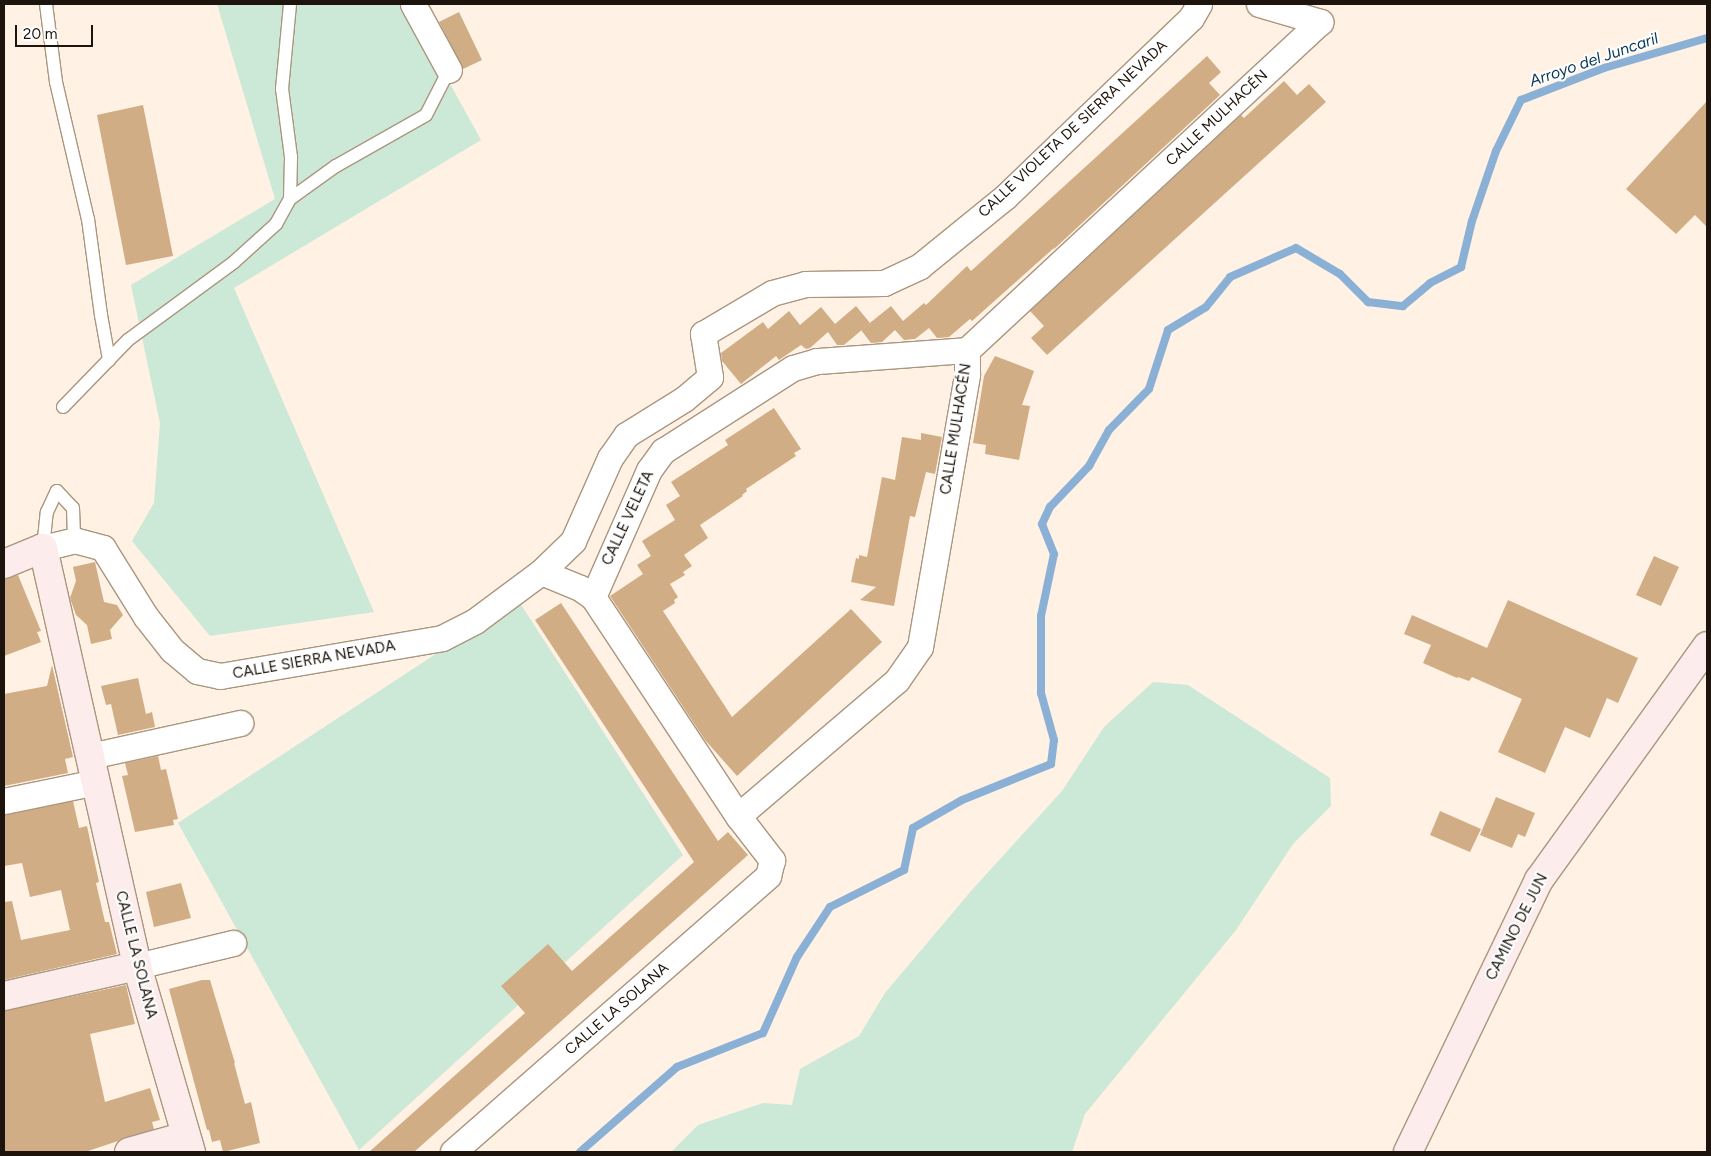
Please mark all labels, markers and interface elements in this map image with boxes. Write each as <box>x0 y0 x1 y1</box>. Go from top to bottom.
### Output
scale bar <box>18 15 95 47</box>
text: 20 m <box>23 25 57 43</box>
water label: Arroyo del Juncaril <box>1527 29 1661 91</box>
street label: CALLE VIOLETA DE SIERRA NEVADA <box>975 37 1171 221</box>
street label: CALLE MULHACÉN <box>1162 66 1272 170</box>
street label: CALLE MULHACÉN <box>937 362 975 496</box>
street label: CALLE VELETA <box>598 468 658 568</box>
street label: CALLE SIERRA NEVADA <box>231 637 397 683</box>
street label: CAMINO DE JUN <box>1482 871 1552 983</box>
street label: CALLE LA SOLANA <box>111 889 161 1021</box>
street label: CALLE LA SOLANA <box>562 959 672 1059</box>

